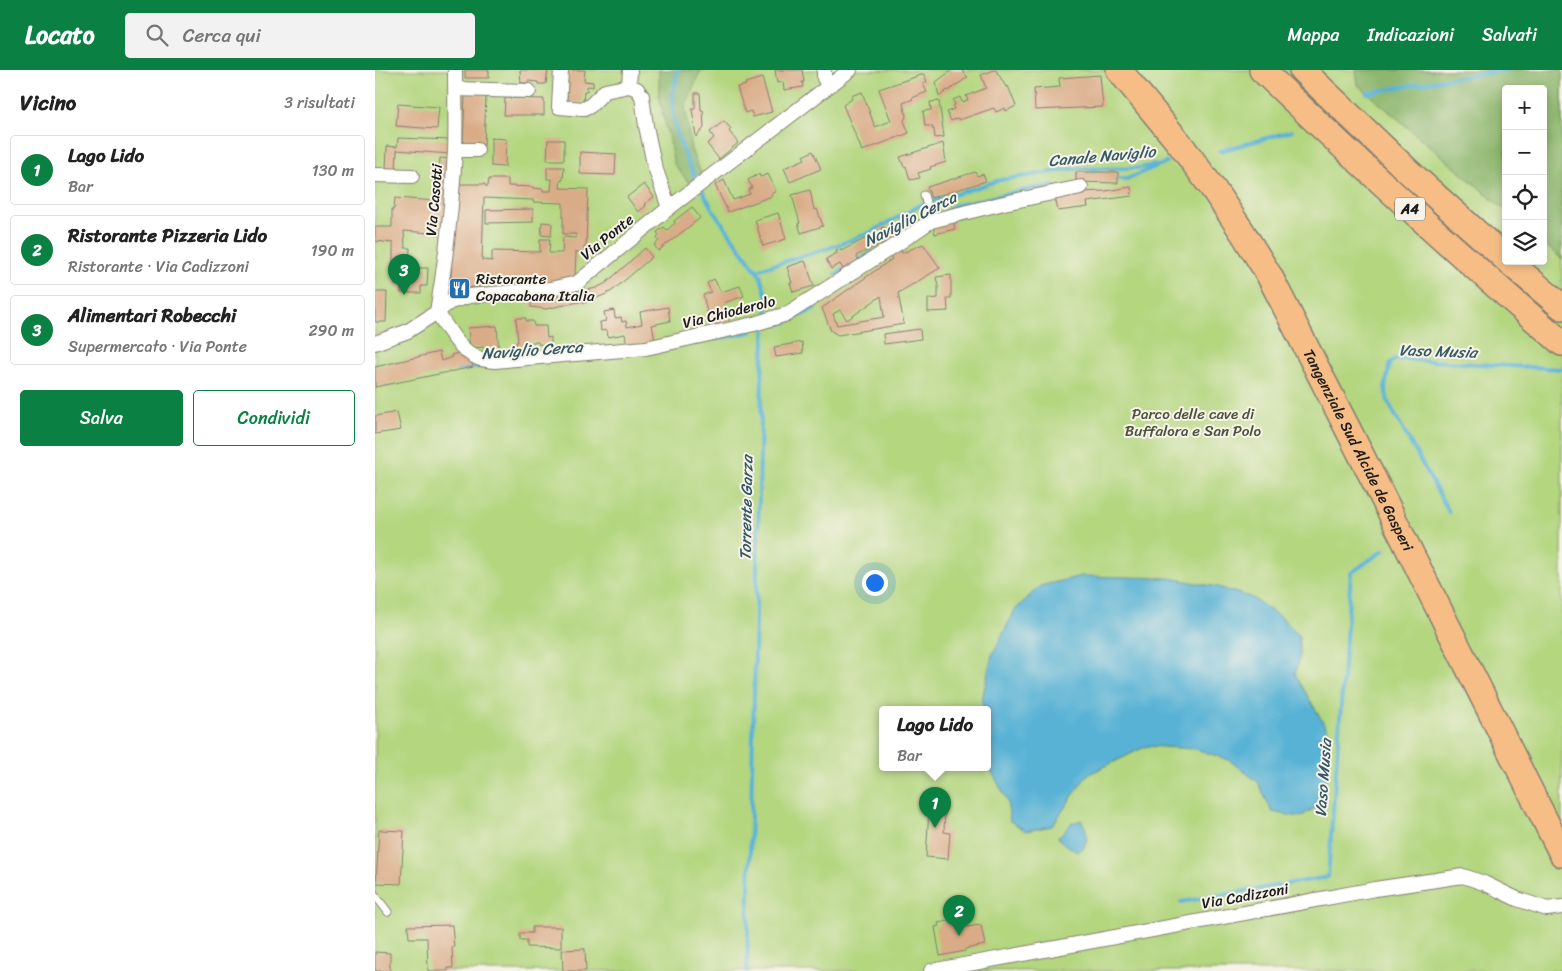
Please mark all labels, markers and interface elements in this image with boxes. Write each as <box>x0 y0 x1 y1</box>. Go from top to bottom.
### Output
search box <box>125 13 475 58</box>
text: Locato <box>25 14 95 56</box>
text: Cerca qui <box>183 19 261 52</box>
text: Mappa <box>1287 19 1339 51</box>
text: Indicazioni <box>1367 19 1454 51</box>
text: Salvati <box>1482 19 1537 51</box>
icon: search <box>143 21 171 49</box>
text: Vicino <box>20 84 76 122</box>
map controls <box>1502 85 1547 265</box>
button: + <box>1502 85 1547 130</box>
text: 3 risultati <box>284 88 355 117</box>
button: − <box>1502 130 1547 175</box>
water label: Canale Naviglio <box>1047 137 1159 175</box>
text: Lago Lido <box>68 139 144 172</box>
text: 1 <box>34 156 40 185</box>
text: 130 m <box>312 156 354 185</box>
street label: Via Casotti <box>418 162 450 237</box>
text: Bar <box>68 172 93 201</box>
button: locate <box>1502 175 1547 220</box>
water label: Naviglio Cerca <box>858 182 963 255</box>
road number: A4 <box>1395 198 1425 220</box>
street label: Via Ponte <box>574 207 640 267</box>
text: Ristorante Pizzeria Lido <box>68 219 267 252</box>
button: layers <box>1502 220 1547 265</box>
text: 2 <box>32 236 42 265</box>
text: 190 m <box>311 236 354 265</box>
text: Ristorante · Via Cadizzoni <box>68 252 249 281</box>
pin: 3 <box>388 254 420 295</box>
place label: Ristorante Copacabana Italia <box>476 266 595 309</box>
restaurant icon: Ristorante Copacabana Italia <box>448 276 472 300</box>
street label: Via Chioderolo <box>680 288 778 336</box>
text: Alimentari Robecchi <box>68 299 236 332</box>
text: 3 <box>33 316 41 345</box>
text: 290 m <box>308 316 354 345</box>
text: Supermercato · Via Ponte <box>68 332 247 361</box>
water label: Naviglio Cerca <box>481 332 585 368</box>
water label: Vaso Musia <box>1398 335 1480 367</box>
street label: Tangenziale Sud Alcide de Gasperi <box>1296 344 1421 557</box>
button: Salva <box>20 390 183 446</box>
button: Condividi <box>193 390 355 446</box>
park label: Parco delle cave di Buffalora e San Polo <box>1125 401 1262 444</box>
water label: Torrente Garza <box>731 453 761 561</box>
your location <box>862 570 888 596</box>
popup <box>879 706 991 771</box>
text: Lago Lido <box>897 708 973 741</box>
water label: Vaso Musia <box>1306 736 1340 818</box>
text: Bar <box>897 741 922 770</box>
pin: 1 <box>919 787 951 828</box>
street label: Via Cadizzoni <box>1200 875 1291 916</box>
pin: 2 <box>943 895 975 936</box>

